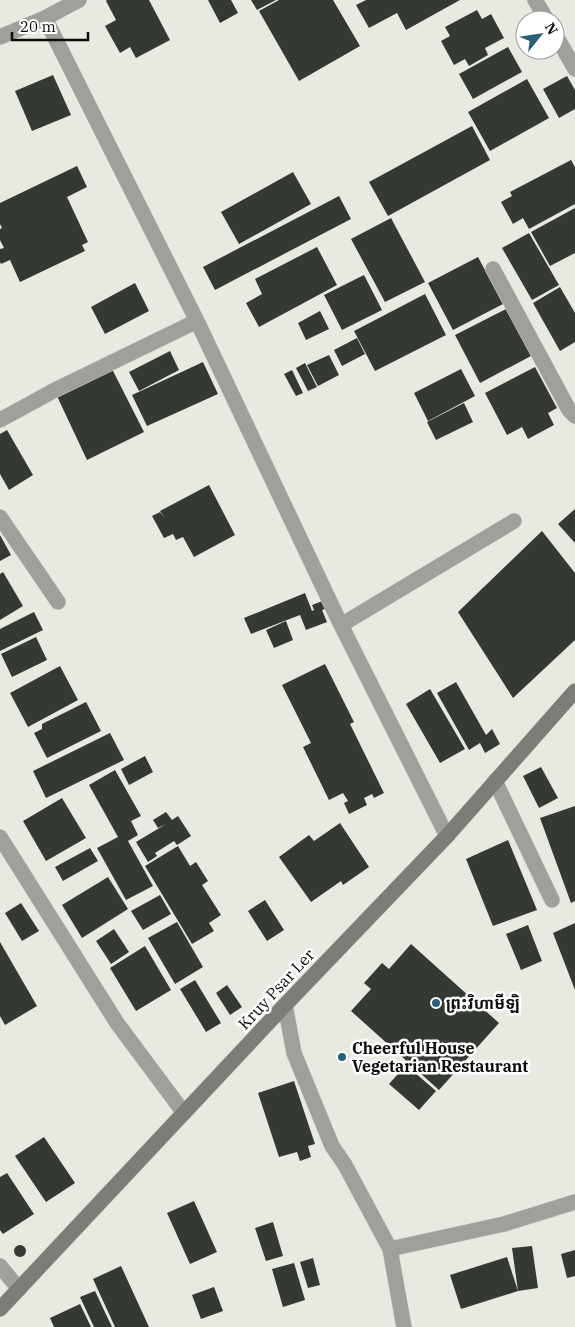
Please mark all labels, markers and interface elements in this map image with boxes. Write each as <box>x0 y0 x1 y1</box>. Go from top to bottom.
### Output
scale bar <box>12 10 89 42</box>
north arrow <box>515 10 565 60</box>
text: 20 m <box>20 17 56 36</box>
text: N <box>541 19 562 38</box>
street label: Kruy Psar Ler <box>234 945 318 1033</box>
place label: ព្រះវិហាមីឡិ <box>446 993 520 1013</box>
marker: ព្រះវិហាមីឡិ <box>430 997 442 1009</box>
place label: Cheerful House Vegetarian Restaurant <box>352 1038 528 1076</box>
marker: Cheerful House Vegetarian Restaurant <box>336 1051 348 1063</box>

